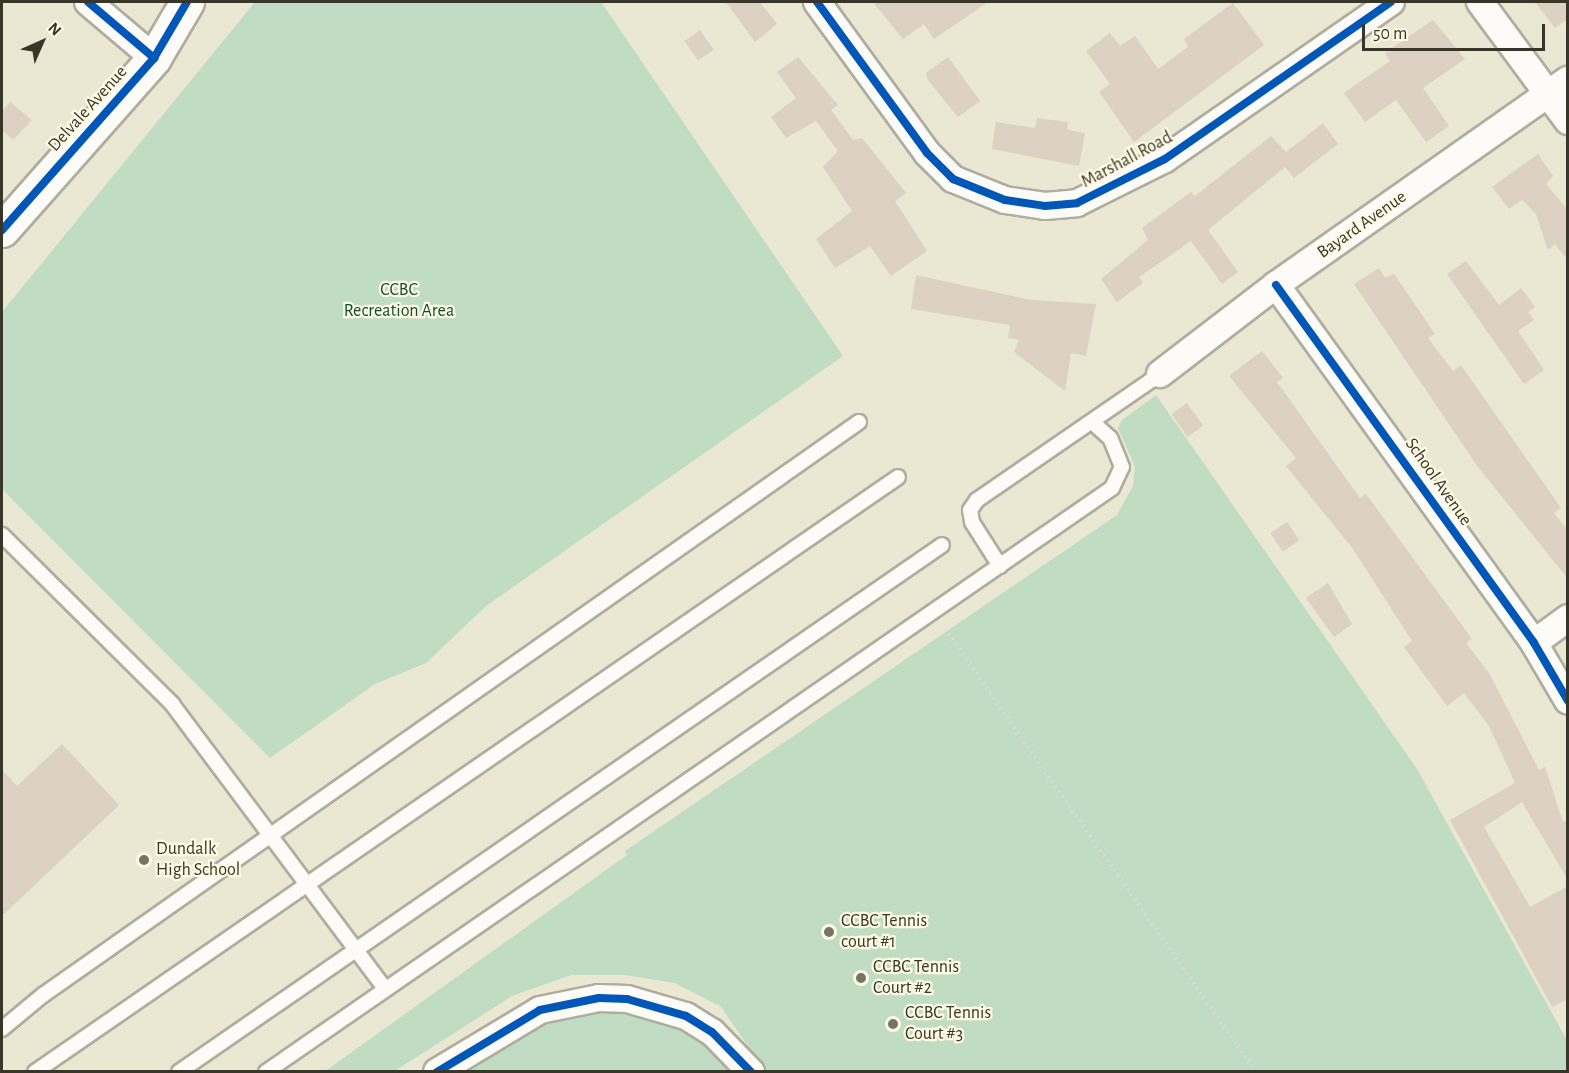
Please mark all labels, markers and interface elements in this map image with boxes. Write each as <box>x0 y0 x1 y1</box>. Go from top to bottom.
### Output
north arrow <box>12 12 72 72</box>
scale bar <box>1365 12 1548 50</box>
text: N <box>45 20 64 39</box>
text: 50 m <box>1373 25 1407 43</box>
street label: Delvale Avenue <box>44 62 132 156</box>
street label: Marshall Road <box>1078 127 1176 193</box>
street label: Bayard Avenue <box>1313 186 1411 264</box>
park label: CCBC Recreation Area <box>344 280 454 322</box>
street label: School Avenue <box>1400 434 1476 530</box>
place label: Dundalk High School <box>156 839 240 882</box>
marker: Dundalk High School <box>137 853 151 867</box>
place label: CCBC Tennis court #1 <box>841 911 927 954</box>
marker: CCBC Tennis court #1 <box>822 925 836 939</box>
place label: CCBC Tennis Court #2 <box>873 957 959 1000</box>
marker: CCBC Tennis Court #2 <box>854 971 868 985</box>
place label: CCBC Tennis Court #3 <box>905 1003 991 1046</box>
marker: CCBC Tennis Court #3 <box>886 1017 900 1031</box>

